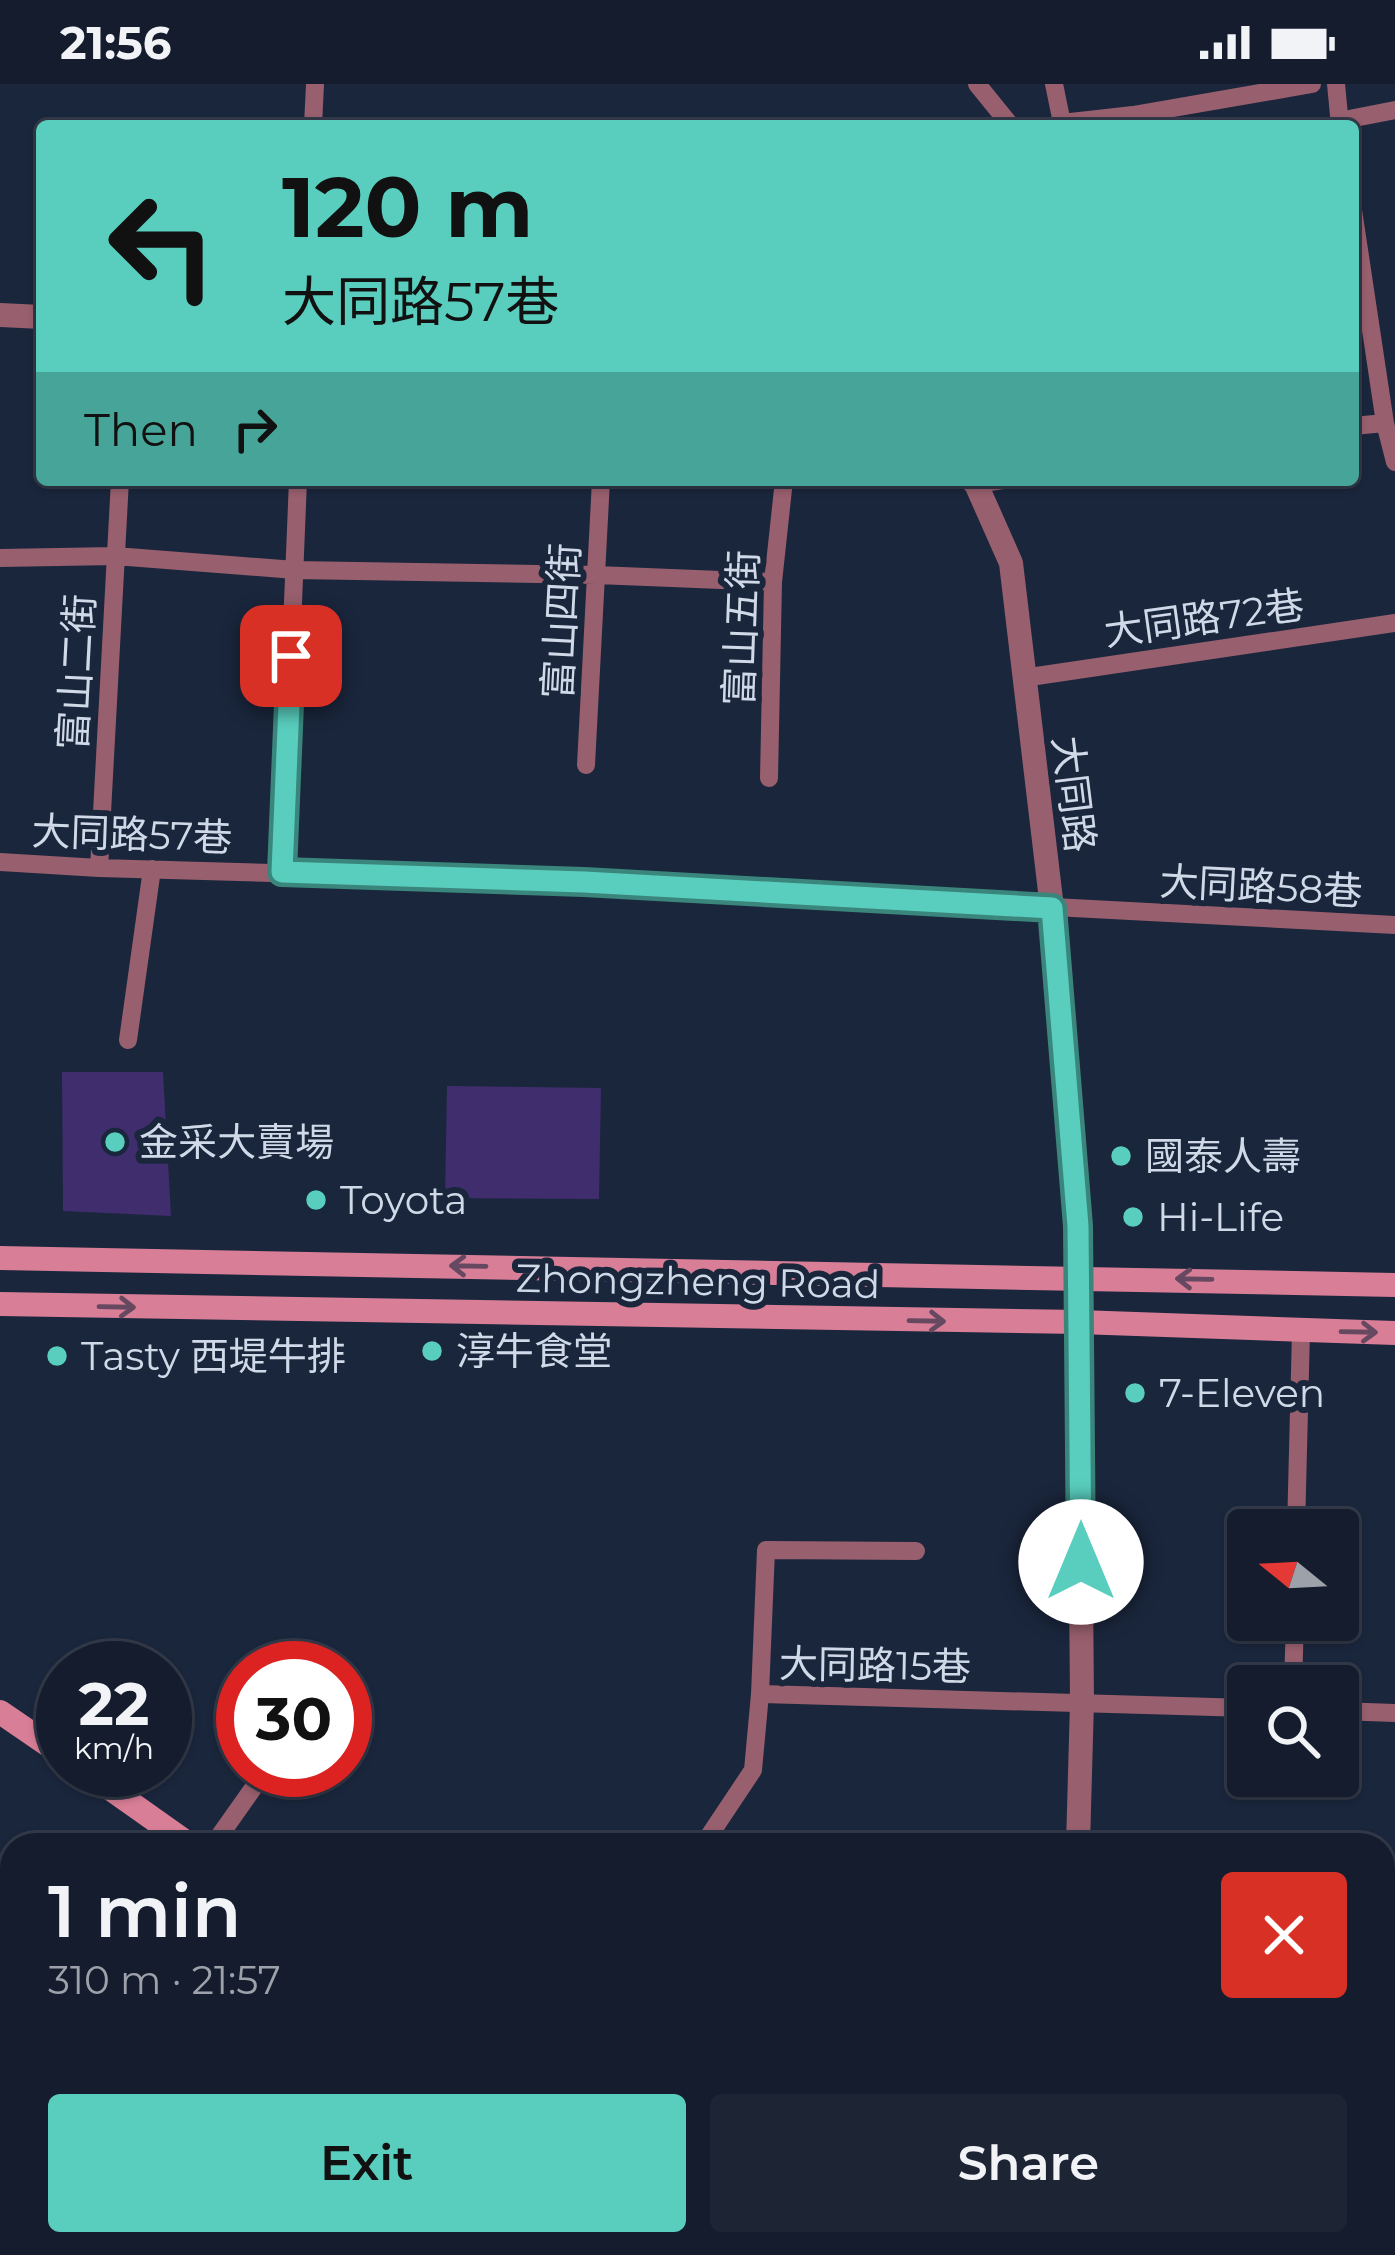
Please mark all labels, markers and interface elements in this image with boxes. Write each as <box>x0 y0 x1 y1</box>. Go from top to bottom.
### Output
text: 21:56 <box>60 15 171 70</box>
text: 120 m <box>282 156 533 258</box>
icon: left <box>84 168 240 324</box>
text: 大同路57巷 <box>282 269 560 335</box>
icon: right <box>222 396 288 462</box>
text: Then <box>84 402 198 457</box>
street label: 富山四街 <box>533 542 589 700</box>
street label: 富山五街 <box>714 549 768 707</box>
street label: 大同路72巷 <box>1101 580 1307 656</box>
street label: 富山二街 <box>48 593 104 751</box>
pin <box>240 605 342 707</box>
icon: arrive <box>258 623 324 689</box>
street label: 大同路 <box>1043 733 1105 855</box>
street label: 大同路57巷 <box>31 807 233 861</box>
street label: 大同路58巷 <box>1158 857 1364 915</box>
place label: 金采大賣場 <box>139 1118 334 1166</box>
marker: 金采大賣場 <box>102 1129 128 1155</box>
place label: 國泰人壽 <box>1145 1132 1301 1180</box>
marker: 國泰人壽 <box>1108 1143 1134 1169</box>
place label: Toyota <box>340 1176 467 1224</box>
marker: Toyota <box>303 1187 329 1213</box>
place label: Hi-Life <box>1157 1193 1284 1241</box>
marker: Hi-Life <box>1120 1204 1146 1230</box>
street label: Zhongzheng Road <box>515 1254 881 1308</box>
one-way arrow <box>449 1255 488 1277</box>
one-way arrow <box>1175 1268 1214 1291</box>
one-way arrow <box>97 1295 136 1318</box>
one-way arrow <box>907 1310 946 1332</box>
one-way arrow <box>1339 1320 1378 1343</box>
place label: 淳牛食堂 <box>456 1327 612 1375</box>
place label: Tasty 西堤牛排 <box>81 1332 346 1380</box>
marker: 淳牛食堂 <box>419 1338 445 1364</box>
marker: Tasty 西堤牛排 <box>44 1343 70 1369</box>
place label: 7-Eleven <box>1159 1369 1325 1417</box>
marker: 7-Eleven <box>1122 1380 1148 1406</box>
position arrow <box>1018 1499 1144 1625</box>
north arrow <box>1227 1509 1359 1641</box>
map controls <box>1227 1509 1359 1797</box>
street label: 大同路15巷 <box>779 1639 971 1691</box>
speed limit sign: 30 <box>216 1641 372 1797</box>
button: search <box>1227 1665 1359 1797</box>
text: 22 <box>79 1667 149 1740</box>
text: km/h <box>74 1730 154 1767</box>
text: 1 min <box>48 1867 241 1955</box>
button: close <box>1221 1872 1347 1998</box>
text: 310 m · 21:57 <box>48 1956 281 2004</box>
button: Exit <box>48 2094 686 2232</box>
button: Share <box>710 2094 1347 2232</box>

